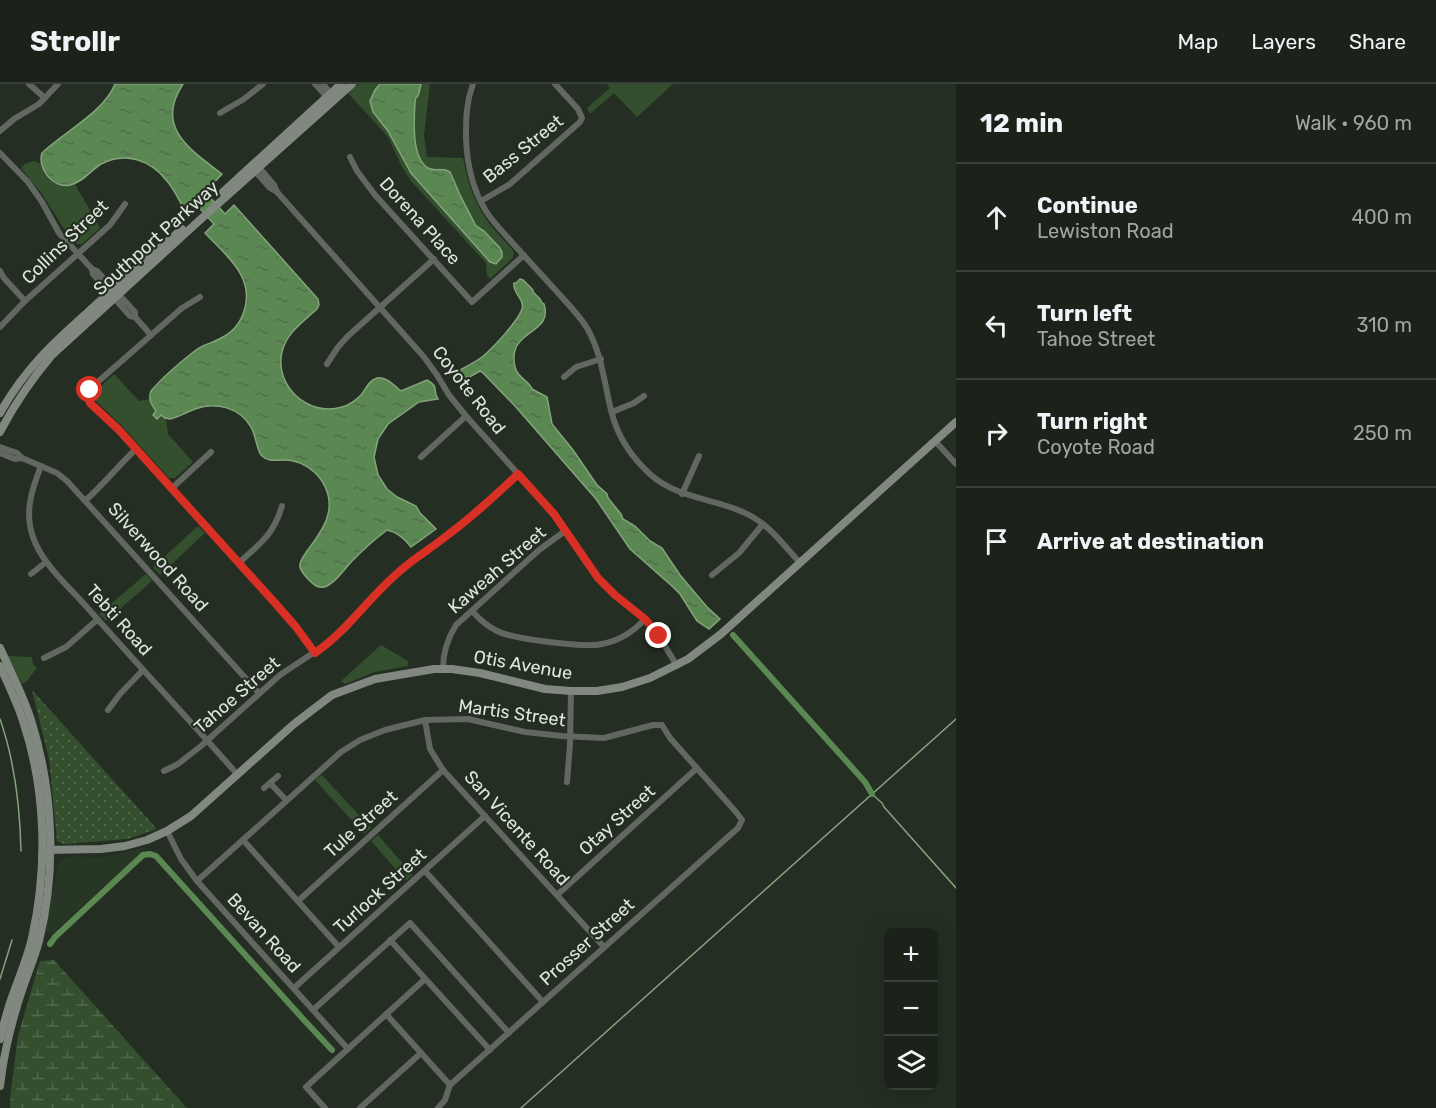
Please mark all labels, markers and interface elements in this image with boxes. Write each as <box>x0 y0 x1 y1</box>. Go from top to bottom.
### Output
text: Strollr <box>30 25 120 58</box>
text: Map <box>1177 29 1218 54</box>
text: Layers <box>1251 29 1316 54</box>
text: Share <box>1349 29 1406 54</box>
text: 12 min <box>980 108 1063 139</box>
street label: Bass Street <box>478 110 568 188</box>
text: Walk · 960 m <box>1295 111 1412 135</box>
street label: Dorena Place <box>375 173 465 269</box>
street label: Southport Parkway <box>89 176 223 300</box>
text: Continue <box>1037 192 1138 219</box>
street label: Collins Street <box>17 195 113 289</box>
icon: ahead <box>980 201 1013 234</box>
text: 400 m <box>1352 205 1412 229</box>
text: Lewiston Road <box>1037 219 1174 243</box>
text: Turn left <box>1037 300 1132 327</box>
icon: left <box>980 309 1013 342</box>
text: 310 m <box>1356 313 1412 337</box>
text: Tahoe Street <box>1037 327 1155 351</box>
street label: Coyote Road <box>428 341 510 439</box>
route start <box>76 376 102 402</box>
text: Turn right <box>1037 408 1147 435</box>
icon: right <box>980 417 1013 450</box>
text: 250 m <box>1353 421 1412 445</box>
text: Coyote Road <box>1037 435 1155 459</box>
street label: Silverwood Road <box>103 498 213 616</box>
street label: Kaweah Street <box>444 522 550 618</box>
icon: arrive <box>980 525 1013 558</box>
text: Arrive at destination <box>1037 528 1264 555</box>
street label: Tebti Road <box>81 580 157 660</box>
route end <box>645 622 671 648</box>
street label: Otis Avenue <box>472 646 574 684</box>
street label: Tahoe Street <box>190 652 284 738</box>
street label: Martis Street <box>457 695 567 731</box>
street label: San Vicente Road <box>460 766 574 890</box>
street label: Otay Street <box>574 780 660 860</box>
street label: Tule Street <box>320 785 402 863</box>
street label: Turlock Street <box>329 844 431 938</box>
street label: Bevan Road <box>223 889 305 977</box>
street label: Prosser Street <box>535 894 639 990</box>
map controls <box>884 928 938 1090</box>
button: + <box>884 928 938 982</box>
button: − <box>884 982 938 1036</box>
button: layers <box>884 1036 938 1090</box>

